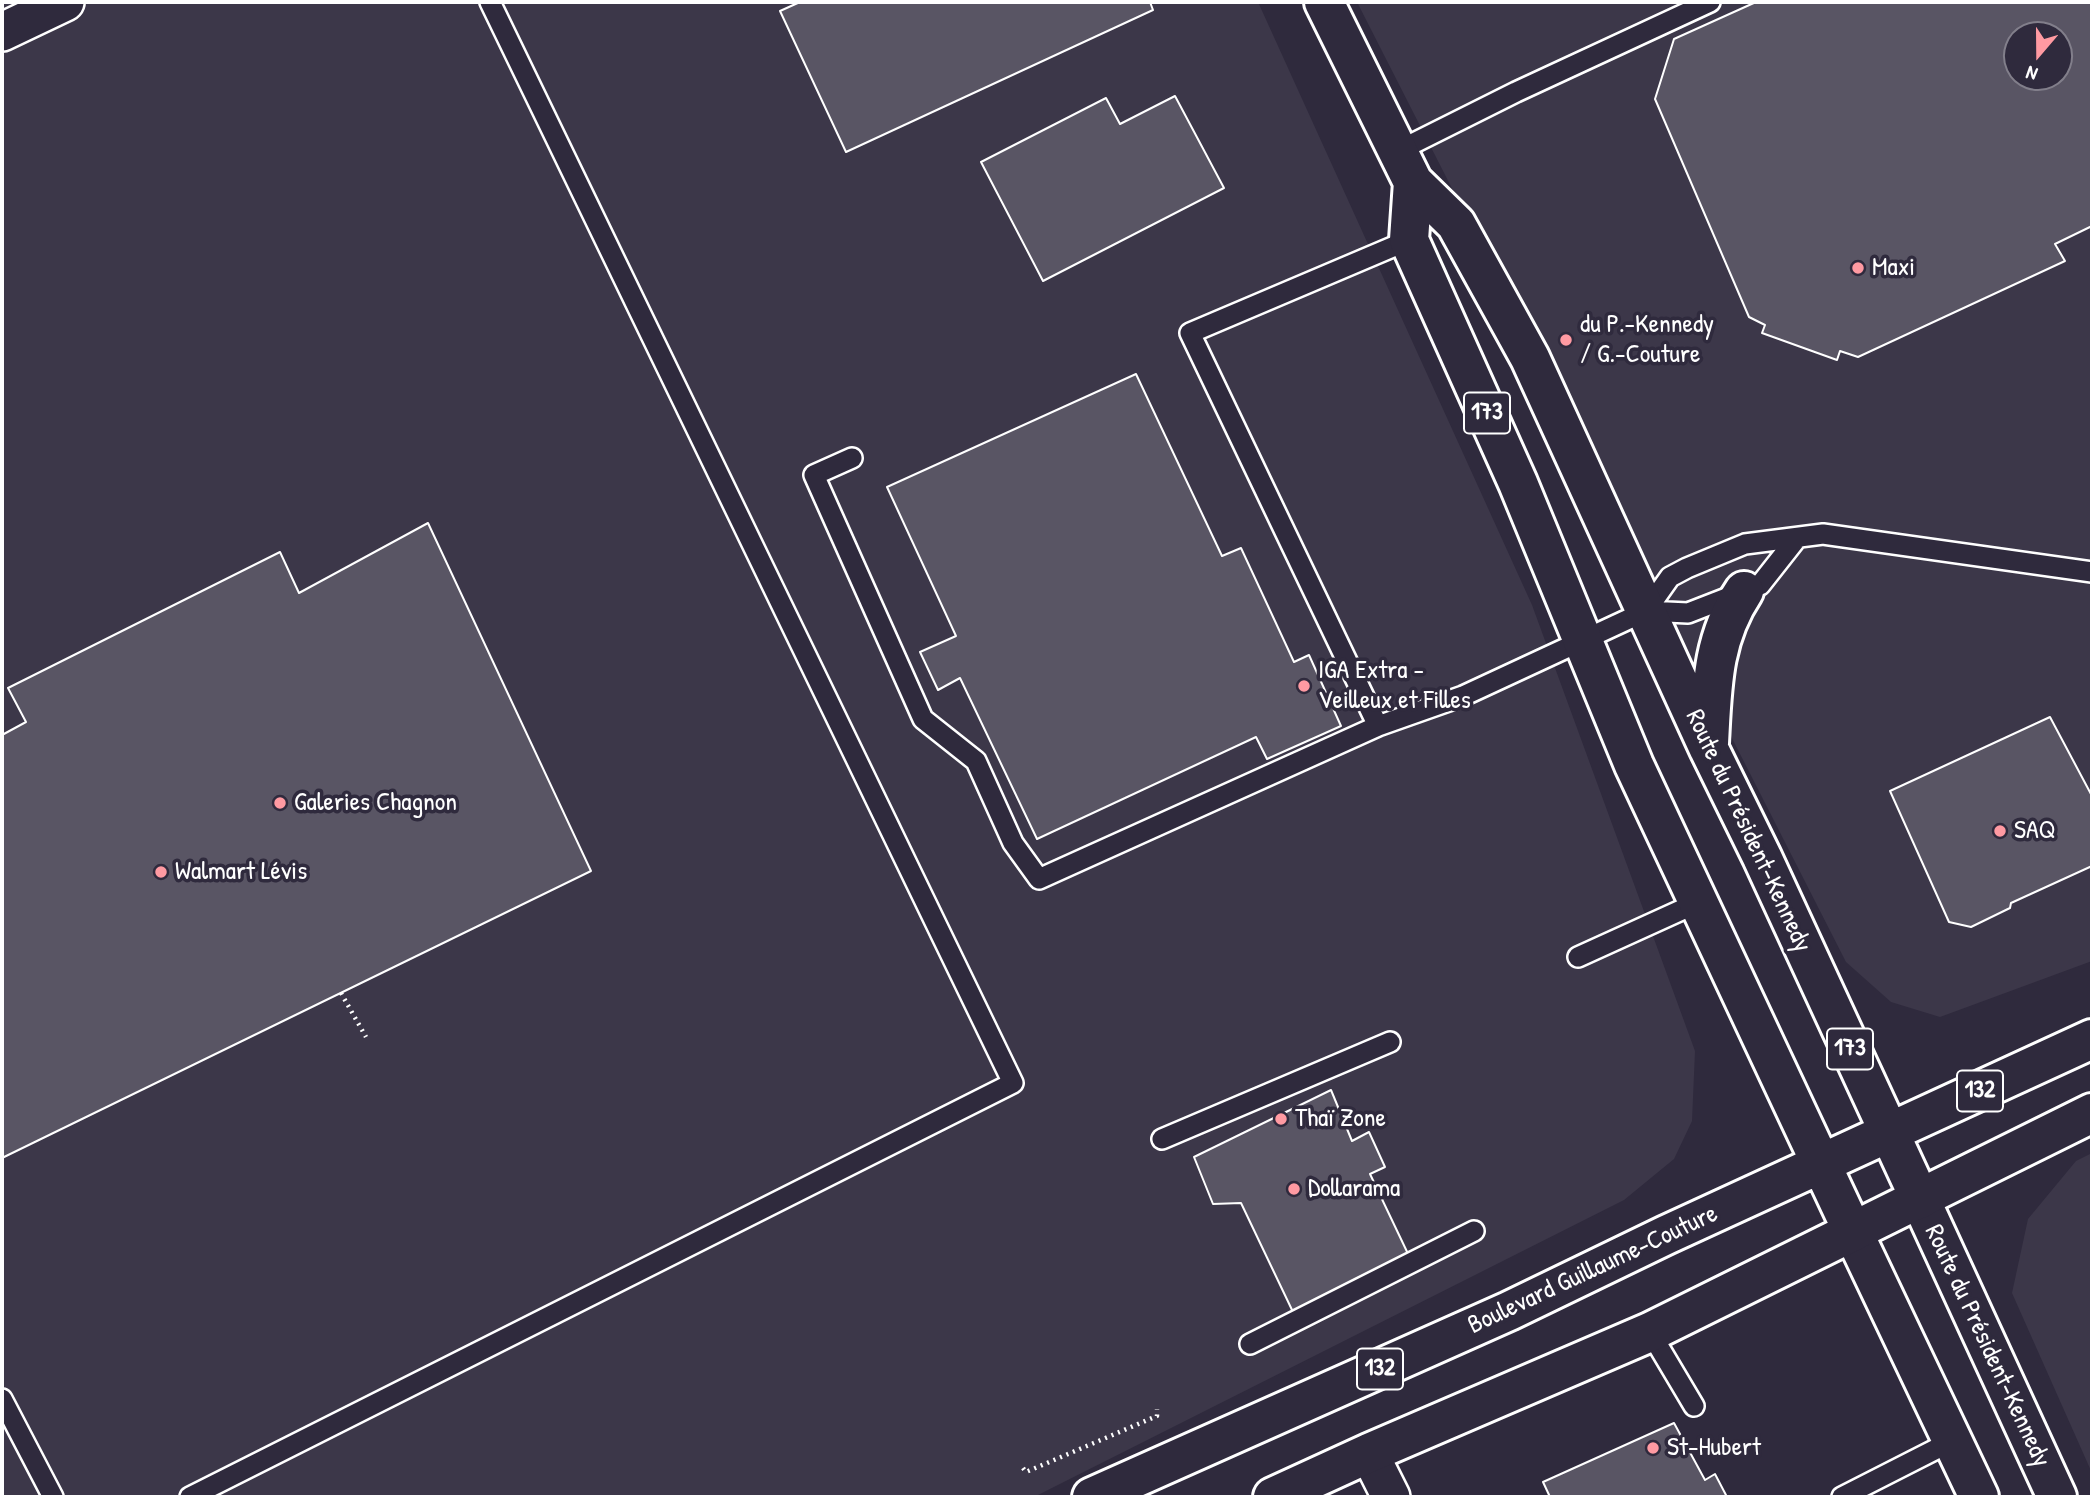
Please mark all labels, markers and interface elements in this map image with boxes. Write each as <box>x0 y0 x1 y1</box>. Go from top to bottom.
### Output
north arrow <box>2003 21 2073 91</box>
text: N <box>2022 60 2041 88</box>
place label: Maxi <box>1872 252 1915 284</box>
marker: Maxi <box>1850 260 1866 276</box>
place label: du P.-Kennedy / G.-Couture <box>1580 309 1714 370</box>
marker: du P.-Kennedy / G.-Couture <box>1558 332 1574 348</box>
road number: 173 <box>1464 392 1510 434</box>
place label: IGA Extra - Veilleux et Filles <box>1318 655 1471 716</box>
marker: IGA Extra - Veilleux et Filles <box>1296 678 1312 694</box>
street label: Route du Président-Kennedy <box>1678 705 1818 957</box>
place label: Galeries Chagnon <box>294 787 457 819</box>
marker: Galeries Chagnon <box>272 795 288 811</box>
place label: SAQ <box>2014 815 2056 847</box>
marker: SAQ <box>1992 823 2008 839</box>
place label: Walmart Lévis <box>175 856 307 888</box>
marker: Walmart Lévis <box>153 864 169 880</box>
road number: 173 <box>1827 1028 1873 1070</box>
road number: 132 <box>1957 1070 2003 1112</box>
place label: Thaï Zone <box>1295 1103 1386 1135</box>
marker: Thaï Zone <box>1273 1111 1289 1127</box>
place label: Dollarama <box>1308 1173 1400 1205</box>
marker: Dollarama <box>1286 1181 1302 1197</box>
street label: Boulevard Guillaume-Couture <box>1463 1198 1723 1342</box>
street label: Route du Président-Kennedy <box>1917 1220 2057 1472</box>
road number: 132 <box>1357 1349 1403 1390</box>
place label: St-Hubert <box>1667 1432 1761 1464</box>
marker: St-Hubert <box>1645 1440 1661 1456</box>

